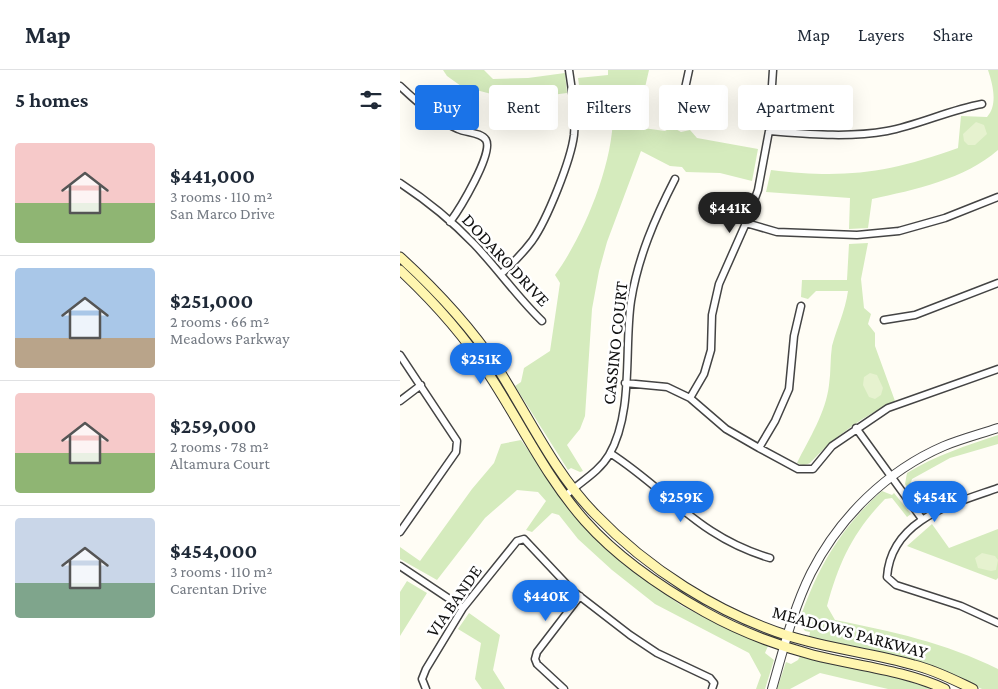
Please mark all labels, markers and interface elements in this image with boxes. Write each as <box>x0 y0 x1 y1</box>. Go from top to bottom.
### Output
text: Map <box>25 21 71 48</box>
text: Map <box>797 25 830 45</box>
text: Layers <box>858 25 905 45</box>
text: Share <box>933 25 973 45</box>
chip: Buy <box>415 85 479 130</box>
chip: Rent <box>489 85 558 130</box>
chip: Filters <box>568 85 649 130</box>
chip: New <box>659 85 728 130</box>
chip: Apartment <box>738 85 853 130</box>
icon: filters <box>357 86 385 114</box>
text: 5 homes <box>15 88 88 112</box>
icon: home <box>55 163 115 223</box>
text: $441,000 <box>170 164 255 188</box>
text: 3 rooms · 110 m² <box>170 188 273 205</box>
pin: $441K <box>695 191 765 234</box>
text: $441K <box>709 199 751 216</box>
text: San Marco Drive <box>170 205 275 222</box>
street label: DODARO DRIVE <box>458 210 554 310</box>
street label: CASSINO COURT <box>599 280 631 406</box>
icon: home <box>55 288 115 348</box>
text: $251,000 <box>170 289 253 313</box>
text: 2 rooms · 66 m² <box>170 313 269 330</box>
text: Meadows Parkway <box>170 330 290 347</box>
pin: $251K <box>446 342 516 385</box>
text: $251K <box>461 350 501 367</box>
icon: home <box>55 413 115 473</box>
text: $259,000 <box>170 414 256 438</box>
text: 2 rooms · 78 m² <box>170 438 269 455</box>
text: Altamura Court <box>170 455 270 472</box>
pin: $259K <box>646 480 716 523</box>
pin: $454K <box>900 480 970 523</box>
text: $259K <box>660 488 702 505</box>
text: $454K <box>913 488 957 505</box>
icon: home <box>55 538 115 598</box>
text: $454,000 <box>170 539 257 563</box>
street label: VIA BANDE <box>422 561 486 641</box>
text: 3 rooms · 110 m² <box>170 563 273 580</box>
text: Carentan Drive <box>170 580 267 597</box>
pin: $440K <box>511 580 581 622</box>
text: $440K <box>523 587 569 604</box>
street label: MEADOWS PARKWAY <box>770 602 930 662</box>

